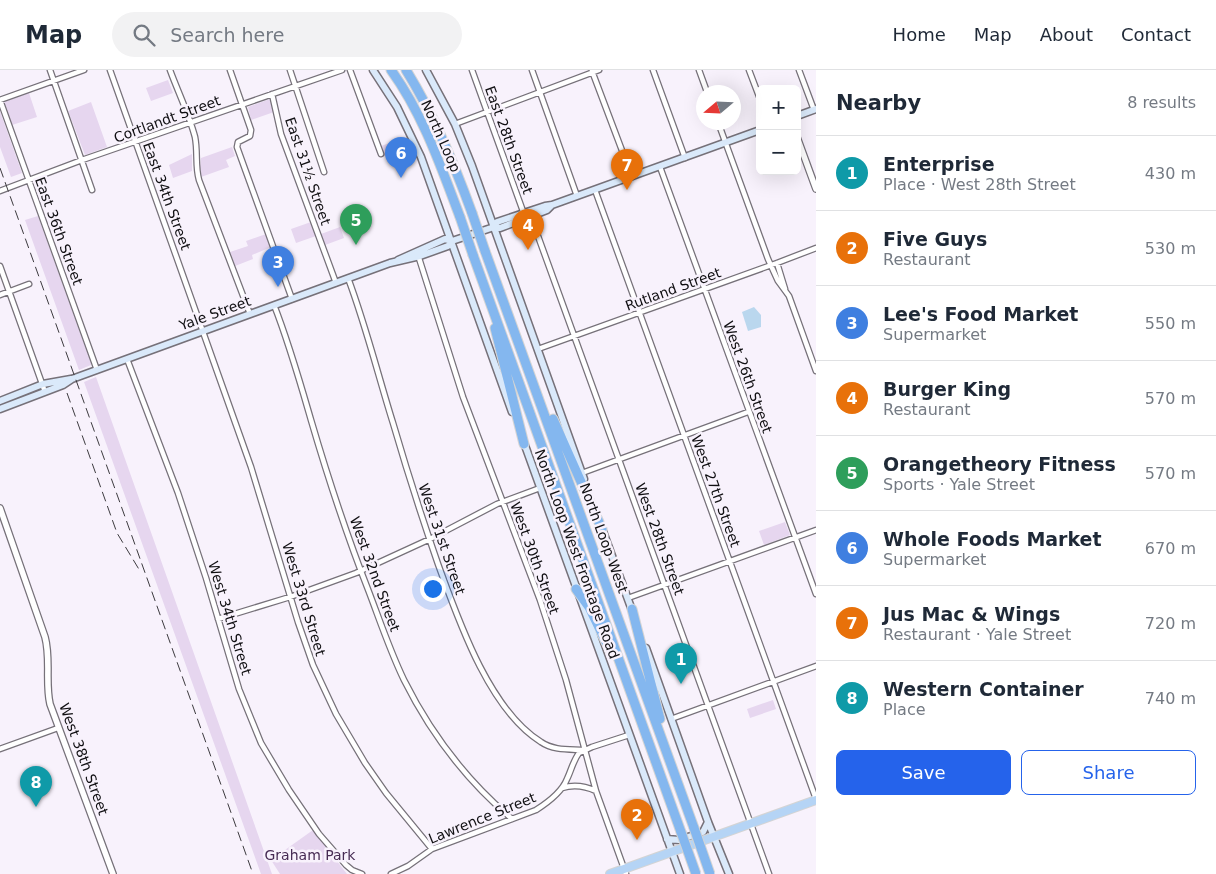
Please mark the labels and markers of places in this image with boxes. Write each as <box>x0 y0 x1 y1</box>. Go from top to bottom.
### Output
pin: 6 <box>385 137 417 178</box>
pin: 7 <box>611 149 643 190</box>
pin: 5 <box>340 204 372 245</box>
pin: 4 <box>512 209 544 250</box>
pin: 3 <box>262 246 294 287</box>
pin: 1 <box>665 643 697 684</box>
pin: 8 <box>20 766 52 807</box>
pin: 2 <box>621 799 653 840</box>

